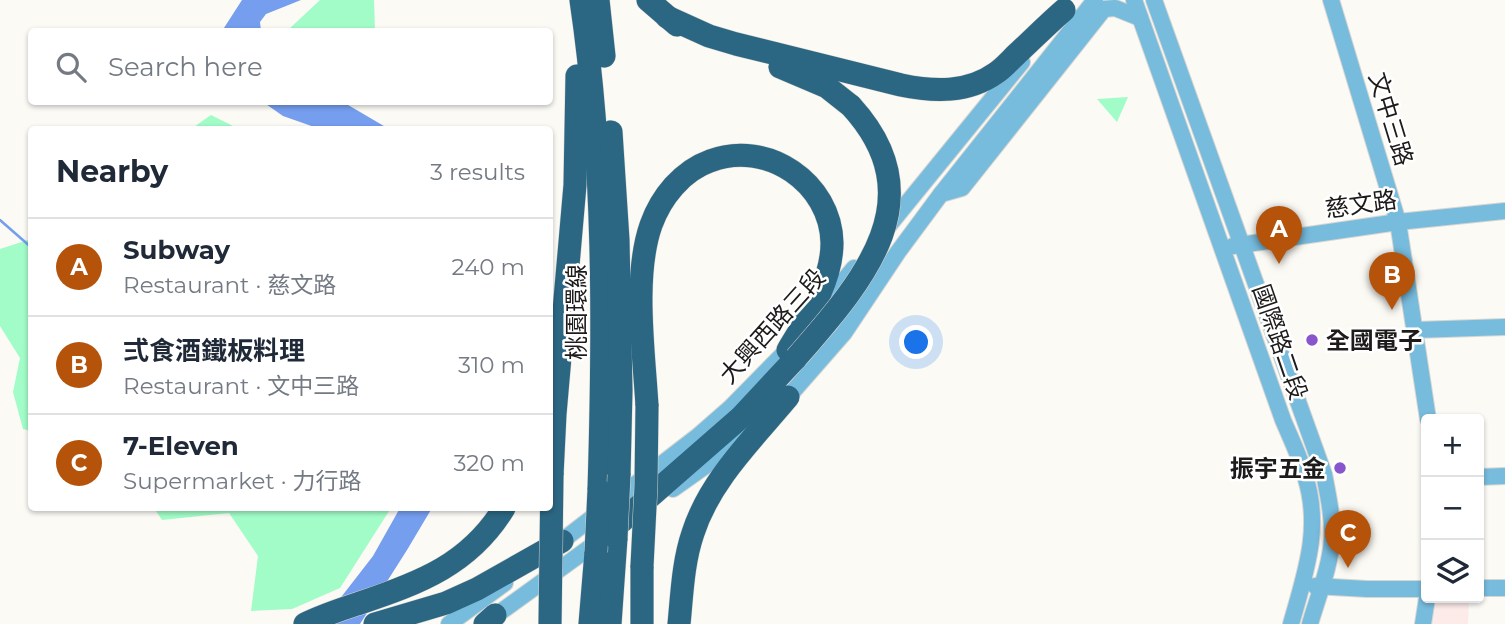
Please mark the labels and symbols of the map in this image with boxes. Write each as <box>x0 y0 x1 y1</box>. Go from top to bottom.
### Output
street label: 文中三路 <box>1363 69 1419 169</box>
street label: 慈文路 <box>1323 185 1399 223</box>
pin: A <box>1256 206 1302 264</box>
pin: B <box>1369 252 1415 310</box>
street label: 大興西路三段 <box>713 263 831 389</box>
street label: 桃園環線 <box>562 264 591 360</box>
street label: 國際路二段 <box>1247 281 1313 403</box>
your location <box>899 325 933 359</box>
place label: 全國電子 <box>1326 326 1422 355</box>
marker: 全國電子 <box>1304 332 1320 348</box>
place label: 振宇五金 <box>1230 454 1326 483</box>
marker: 振宇五金 <box>1332 460 1348 476</box>
pin: C <box>1325 510 1371 568</box>

